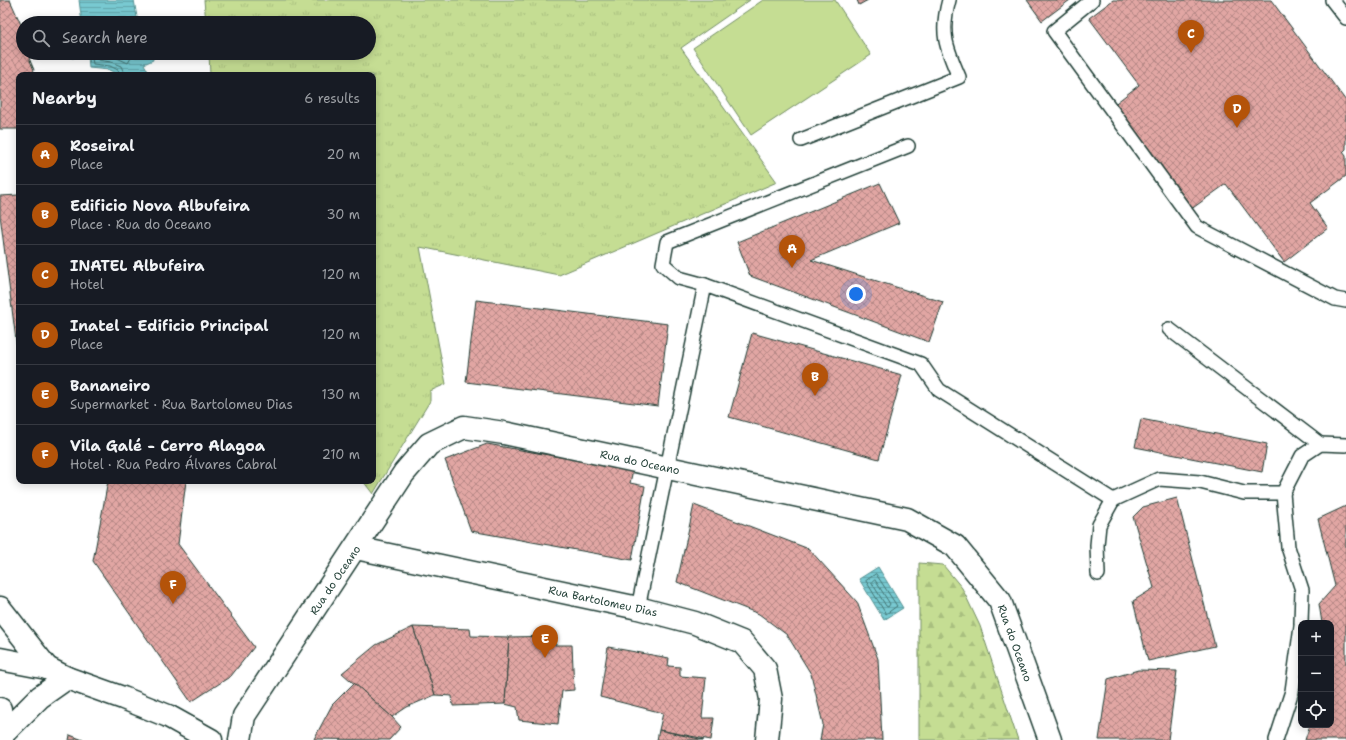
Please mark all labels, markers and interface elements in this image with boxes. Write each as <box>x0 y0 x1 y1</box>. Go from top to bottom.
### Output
search box <box>16 16 376 60</box>
pin: C <box>1178 20 1204 53</box>
icon: search <box>30 27 52 49</box>
text: Search here <box>62 28 148 48</box>
text: Nearby <box>32 87 97 109</box>
text: 6 results <box>304 90 360 107</box>
pin: D <box>1224 95 1250 128</box>
text: Roseiral <box>70 136 134 156</box>
text: A <box>40 146 50 163</box>
text: 20 m <box>327 146 360 163</box>
text: Place <box>70 156 103 173</box>
text: Edificio Nova Albufeira <box>70 196 250 216</box>
text: B <box>41 206 49 223</box>
text: 30 m <box>326 206 360 223</box>
text: Place · Rua do Oceano <box>70 216 211 233</box>
pin: A <box>779 235 805 268</box>
text: INATEL Albufeira <box>70 256 205 276</box>
text: C <box>41 266 49 283</box>
text: 120 m <box>322 266 360 283</box>
text: Hotel <box>70 276 104 293</box>
your location <box>846 284 866 304</box>
text: Inatel - Edificio Principal <box>70 316 269 336</box>
text: D <box>40 326 50 343</box>
text: 120 m <box>322 326 360 343</box>
text: Place <box>70 336 103 353</box>
pin: B <box>802 363 828 396</box>
text: Bananeiro <box>70 376 150 396</box>
text: E <box>41 386 49 403</box>
text: 130 m <box>322 386 360 403</box>
text: Supermarket · Rua Bartolomeu Dias <box>70 396 293 413</box>
text: Vila Galé - Cerro Alagoa <box>70 436 265 456</box>
text: F <box>41 446 49 463</box>
text: 210 m <box>322 446 360 463</box>
street label: Rua do Oceano <box>599 447 681 478</box>
text: Hotel · Rua Pedro Álvares Cabral <box>70 456 277 473</box>
street label: Rua do Oceano <box>307 542 364 618</box>
pin: F <box>160 571 186 604</box>
street label: Rua Bartolomeu Dias <box>547 583 659 620</box>
street label: Rua do Oceano <box>994 603 1036 684</box>
map controls <box>1298 620 1334 728</box>
button: + <box>1298 620 1334 656</box>
pin: E <box>532 625 558 658</box>
button: − <box>1298 656 1334 692</box>
button: locate <box>1298 692 1334 728</box>

